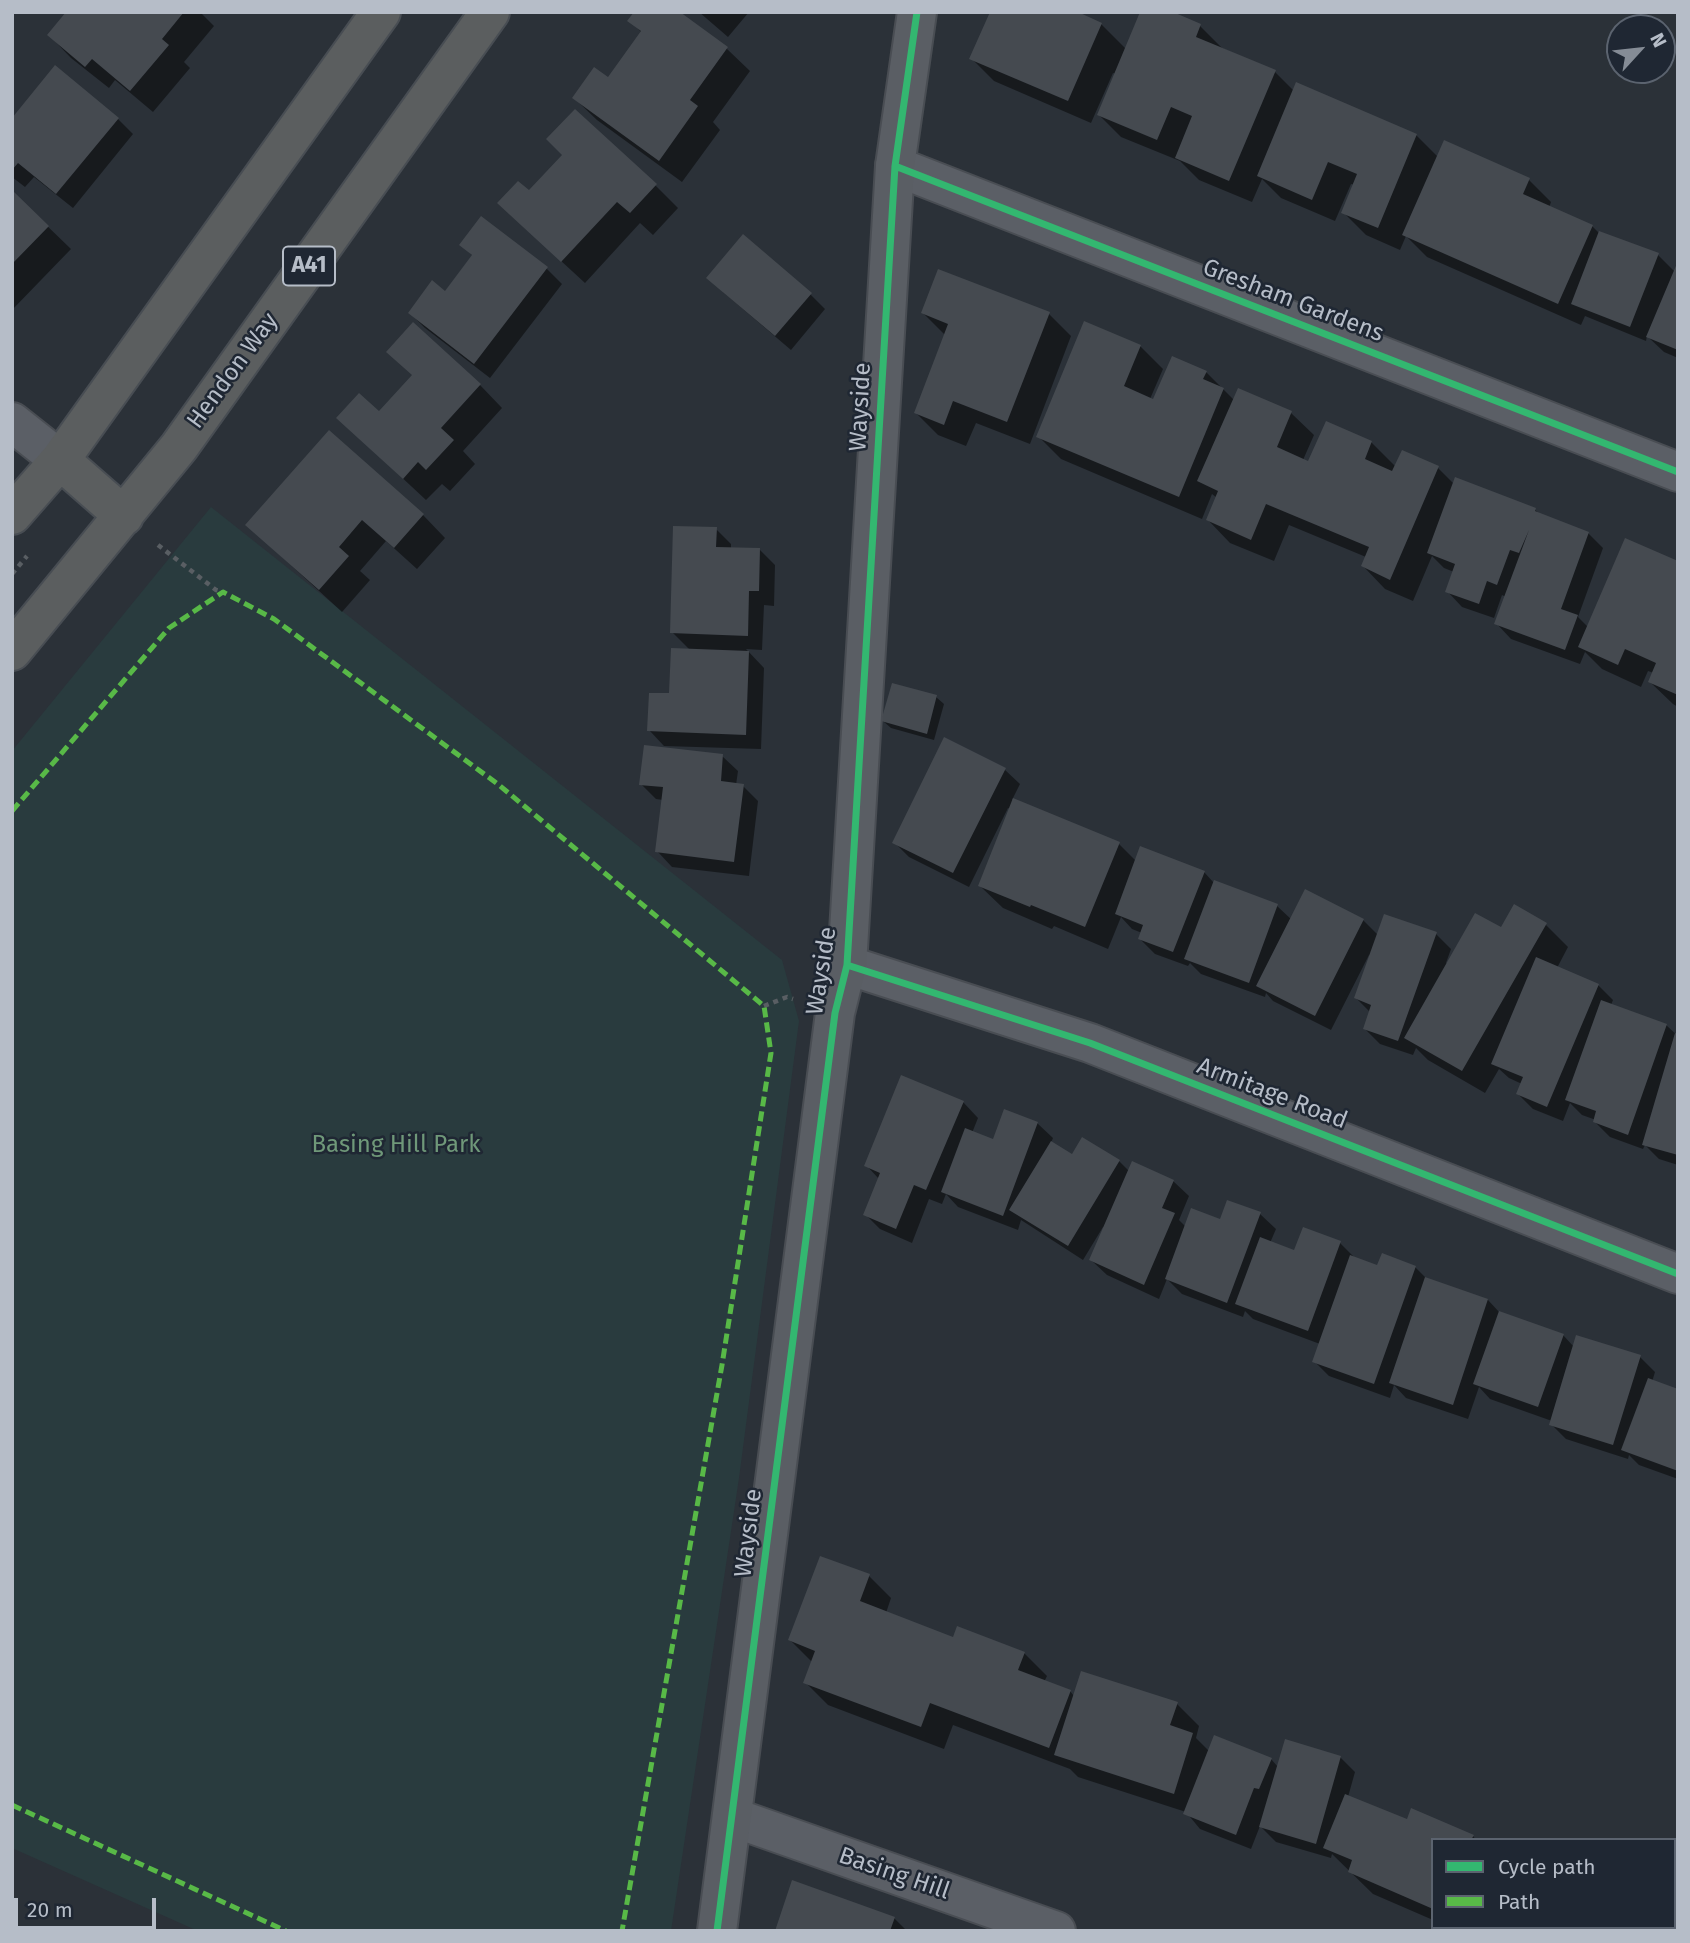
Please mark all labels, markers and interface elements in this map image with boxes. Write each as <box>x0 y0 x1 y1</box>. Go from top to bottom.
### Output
north arrow <box>1606 14 1676 84</box>
text: N <box>1645 29 1671 51</box>
road number: A41 <box>283 246 335 286</box>
street label: Gresham Gardens <box>1198 253 1388 349</box>
street label: Hendon Way <box>181 308 285 434</box>
street label: Wayside <box>844 362 878 452</box>
street label: Wayside <box>801 925 843 1017</box>
street label: Armitage Road <box>1193 1052 1351 1136</box>
park label: Basing Hill Park <box>311 1131 481 1159</box>
street label: Wayside <box>729 1487 769 1579</box>
legend <box>1431 1838 1676 1929</box>
street label: Basing Hill <box>835 1842 953 1906</box>
text: Cycle path <box>1498 1854 1596 1880</box>
scale bar <box>18 1884 159 1928</box>
text: Path <box>1498 1889 1540 1915</box>
text: 20 m <box>27 1897 73 1923</box>

